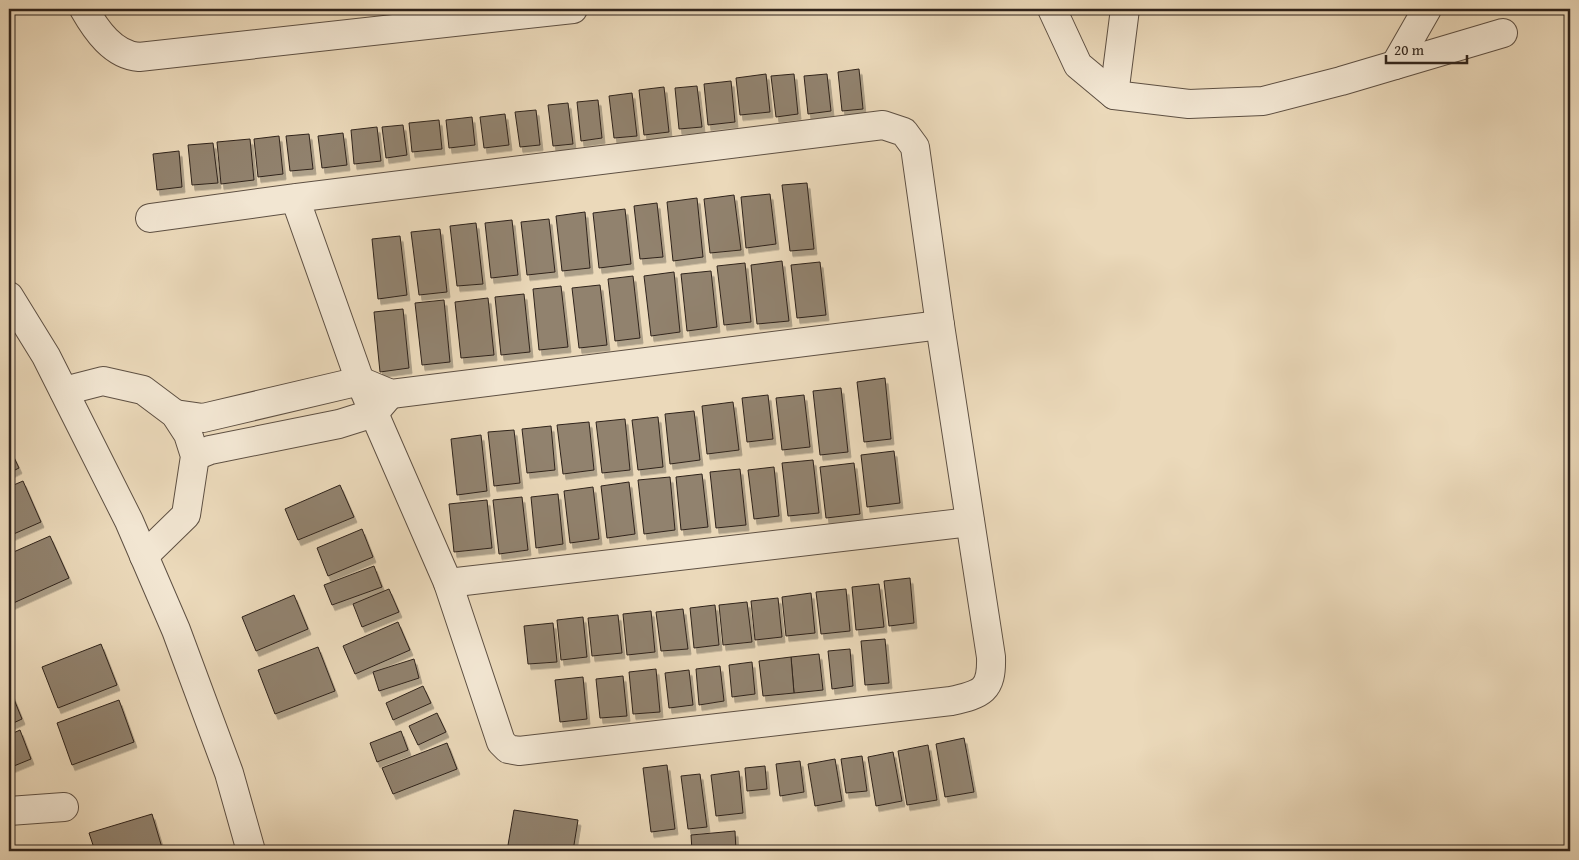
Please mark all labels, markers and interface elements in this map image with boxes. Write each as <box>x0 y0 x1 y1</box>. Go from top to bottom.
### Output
scale bar <box>1386 32 1468 64</box>
text: 20 m <box>1394 39 1425 60</box>

